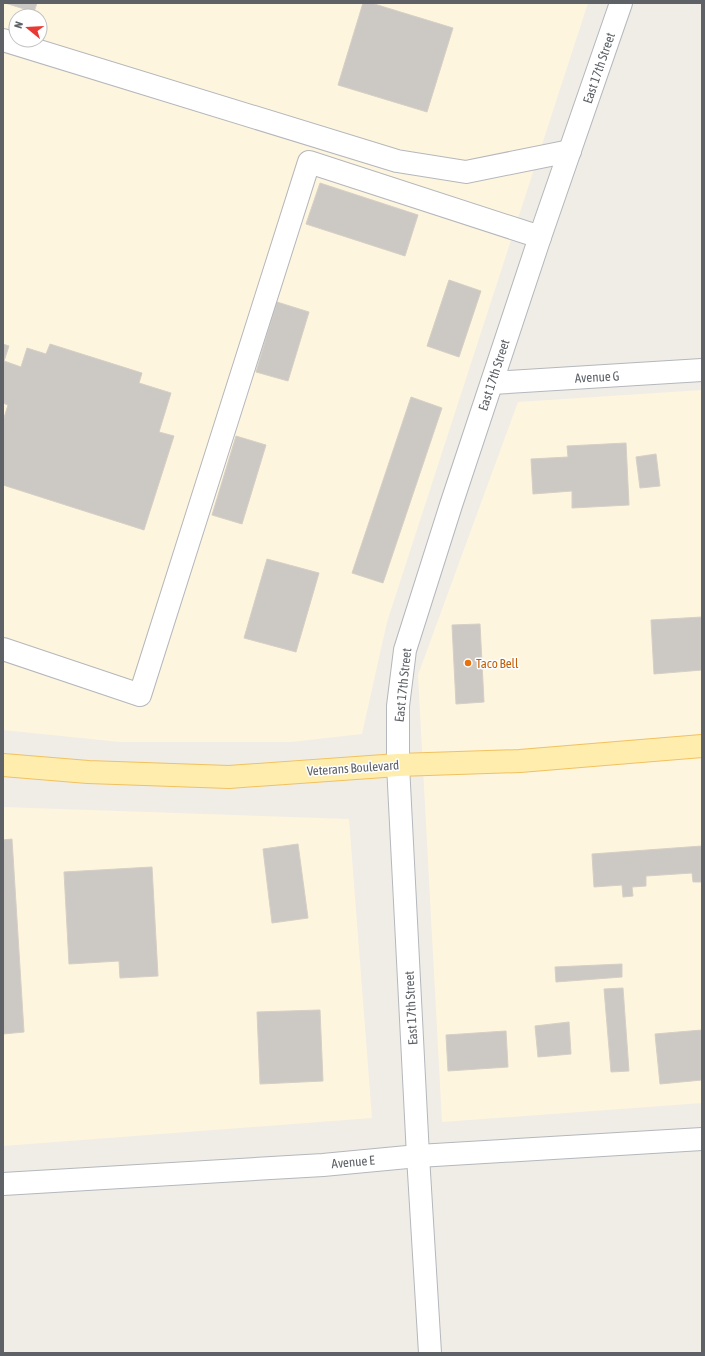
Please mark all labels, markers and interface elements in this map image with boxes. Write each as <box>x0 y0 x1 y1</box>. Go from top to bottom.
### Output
north arrow <box>8 8 48 48</box>
text: N <box>12 20 25 30</box>
street label: East 17th Street <box>580 30 618 106</box>
street label: East 17th Street <box>475 337 513 413</box>
street label: Avenue G <box>574 368 620 386</box>
street label: East 17th Street <box>392 647 414 723</box>
place label: Taco Bell <box>476 656 519 671</box>
marker: Taco Bell <box>463 658 473 668</box>
street label: Veterans Boulevard <box>306 757 400 779</box>
street label: East 17th Street <box>402 970 420 1045</box>
street label: Avenue E <box>331 1153 376 1171</box>

